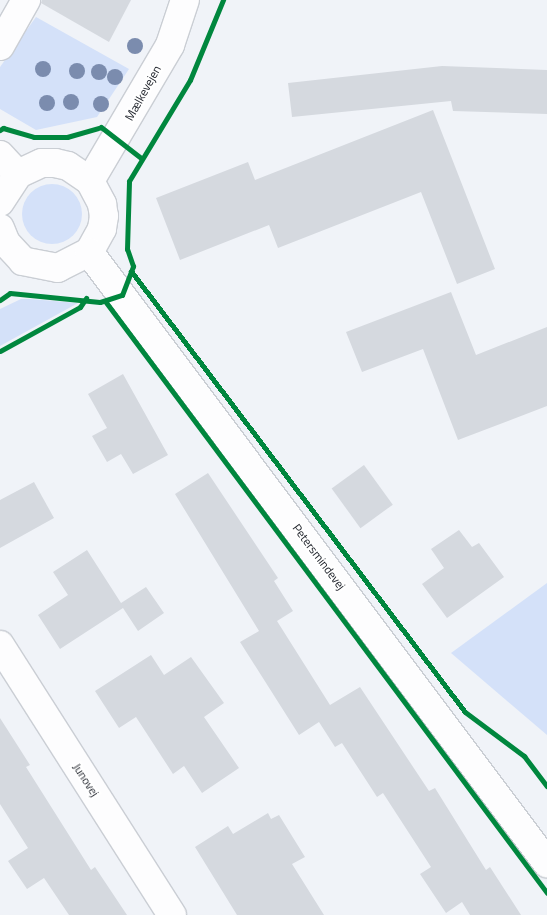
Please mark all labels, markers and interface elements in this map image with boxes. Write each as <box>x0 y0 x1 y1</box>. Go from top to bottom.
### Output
street label: Mælkevejen <box>122 63 164 123</box>
street label: Petersmindevej <box>290 521 348 593</box>
street label: Junovej <box>70 761 102 799</box>

